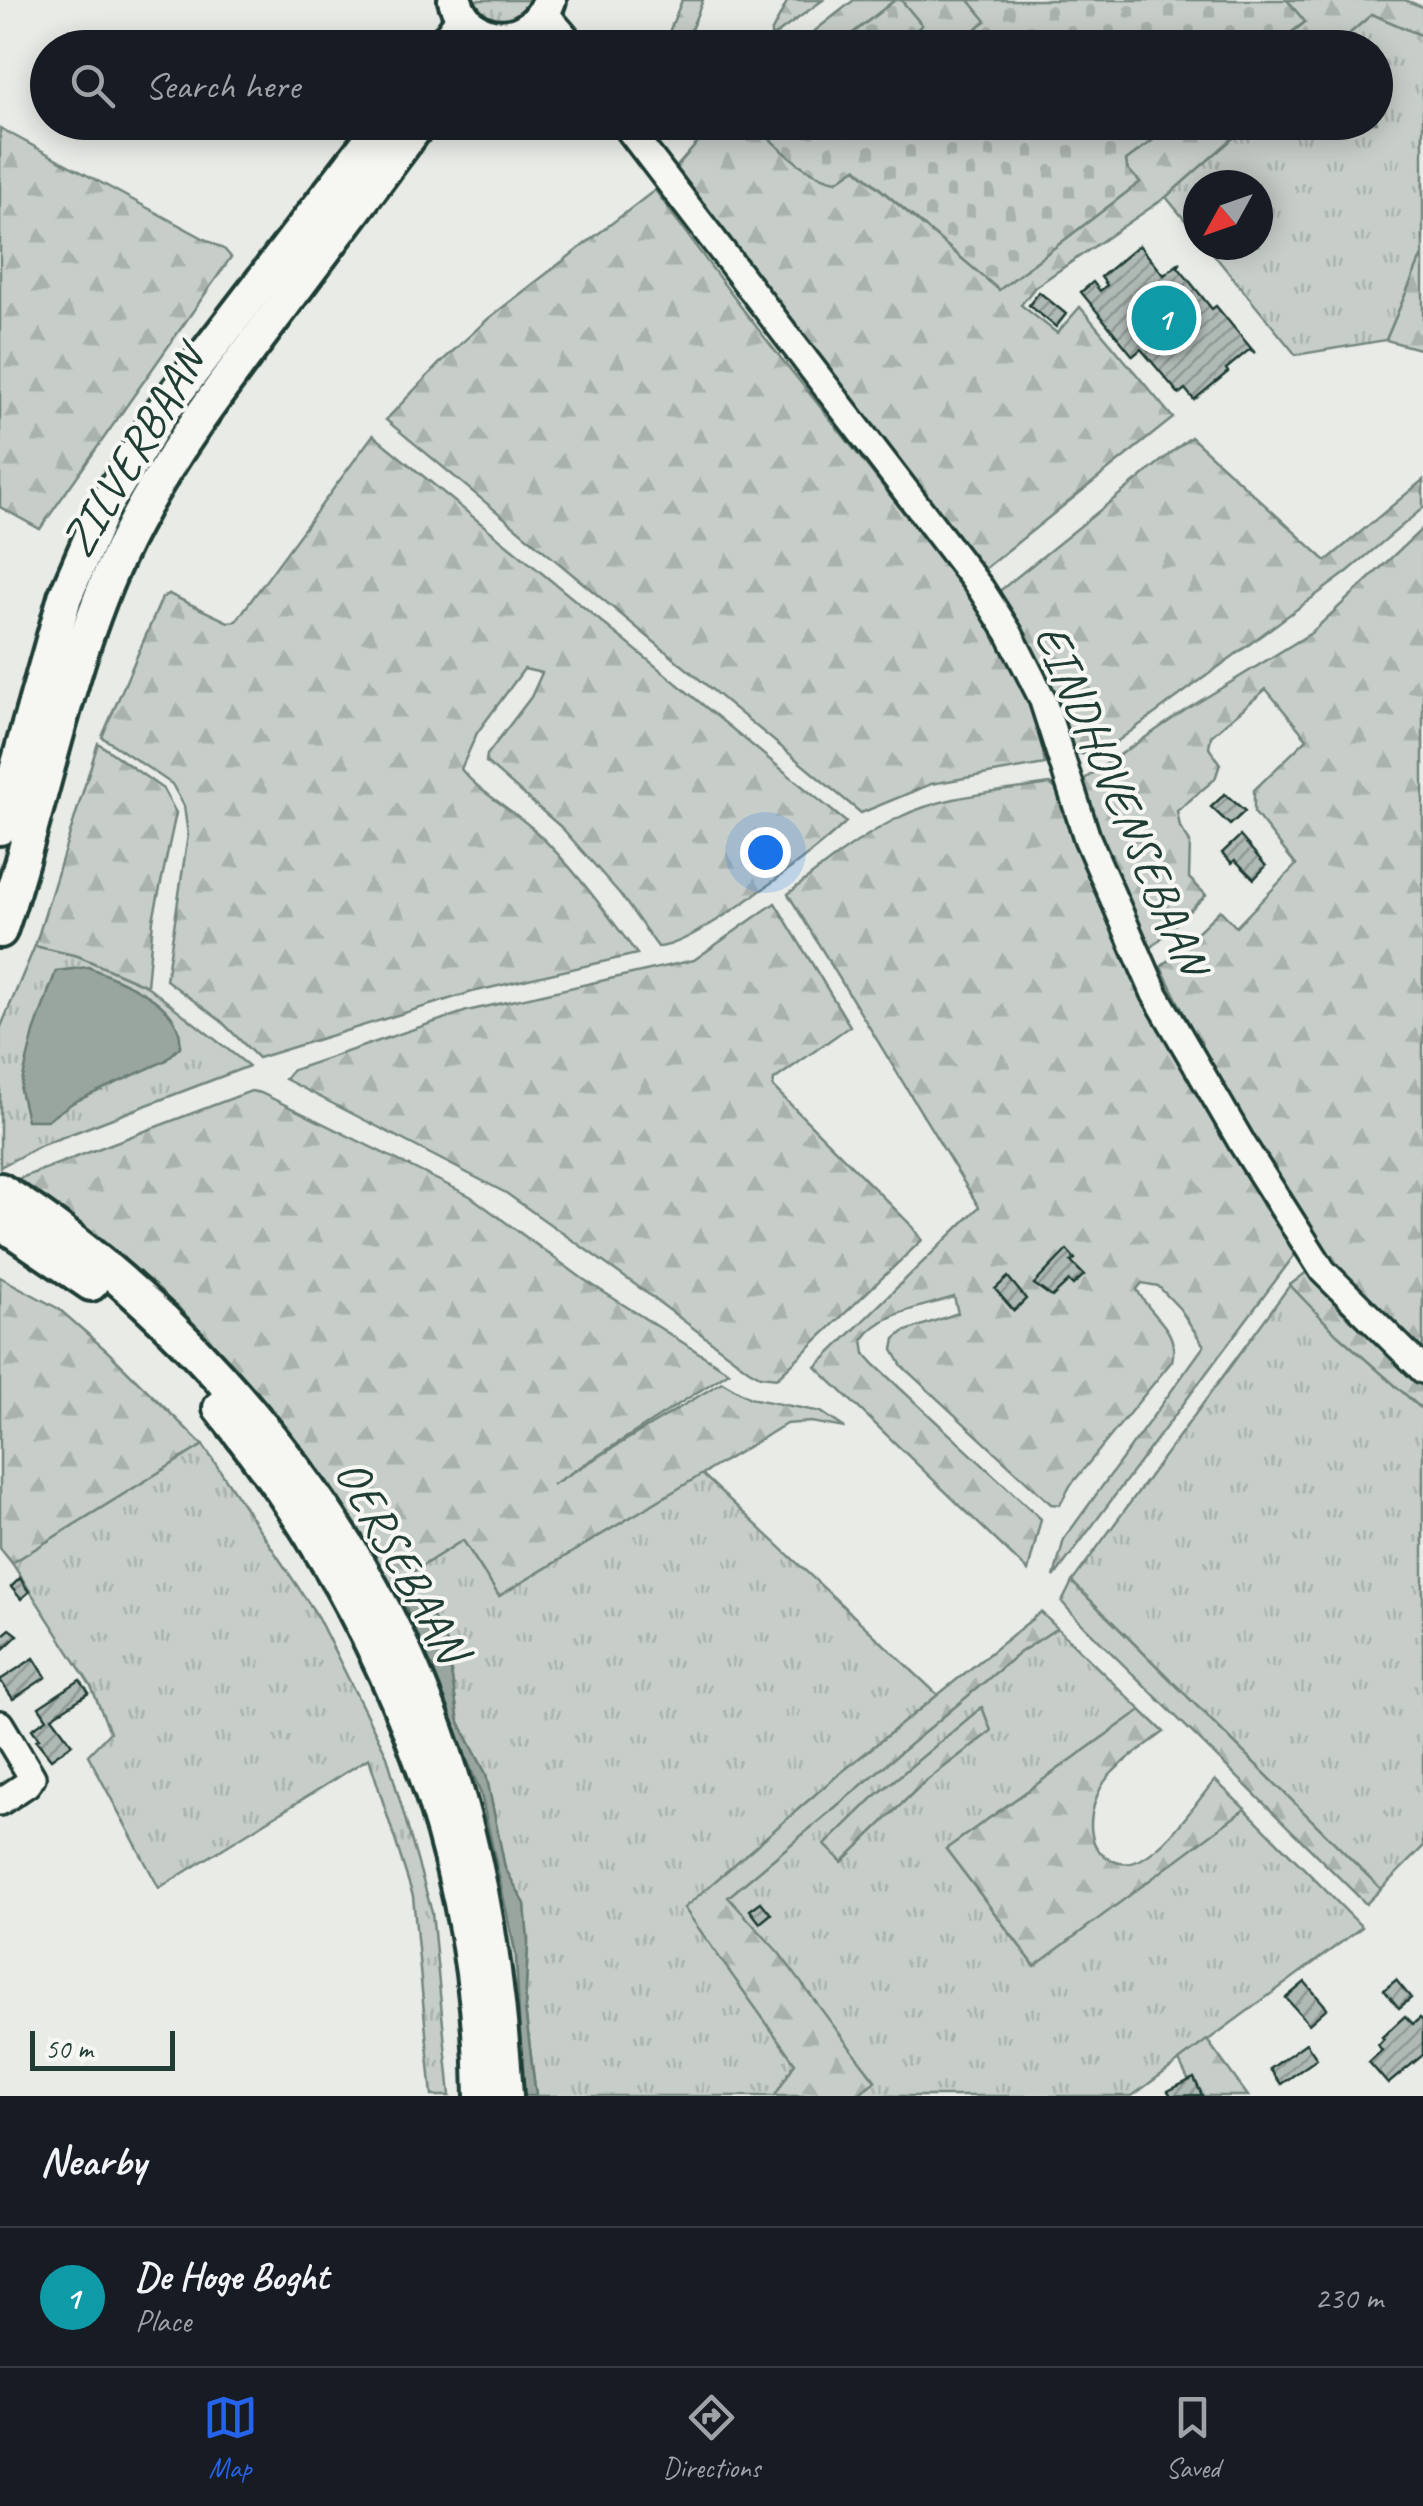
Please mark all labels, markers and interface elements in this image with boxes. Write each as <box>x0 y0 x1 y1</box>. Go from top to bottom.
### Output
search box <box>30 30 1393 140</box>
icon: search <box>65 58 120 113</box>
text: Search here <box>145 62 300 109</box>
north arrow <box>1183 170 1273 260</box>
pin: 1 <box>1132 280 1196 356</box>
street label: ZILVERBAAN <box>47 329 223 567</box>
street label: EINDHOVENSEBAAN <box>1021 615 1225 989</box>
your location <box>740 827 791 878</box>
street label: OERSEBAAN <box>322 1448 486 1678</box>
scale bar <box>30 2026 175 2070</box>
text: 50 m <box>45 2031 93 2066</box>
text: Nearby <box>40 2135 146 2188</box>
text: De Hoge Boght <box>135 2253 328 2300</box>
text: 1 <box>65 2277 80 2318</box>
text: 230 m <box>1314 2277 1383 2318</box>
text: Place <box>135 2300 191 2341</box>
tab: Map <box>203 2390 258 2485</box>
tab: Directions <box>663 2390 760 2485</box>
tab: Saved <box>1165 2390 1220 2485</box>

